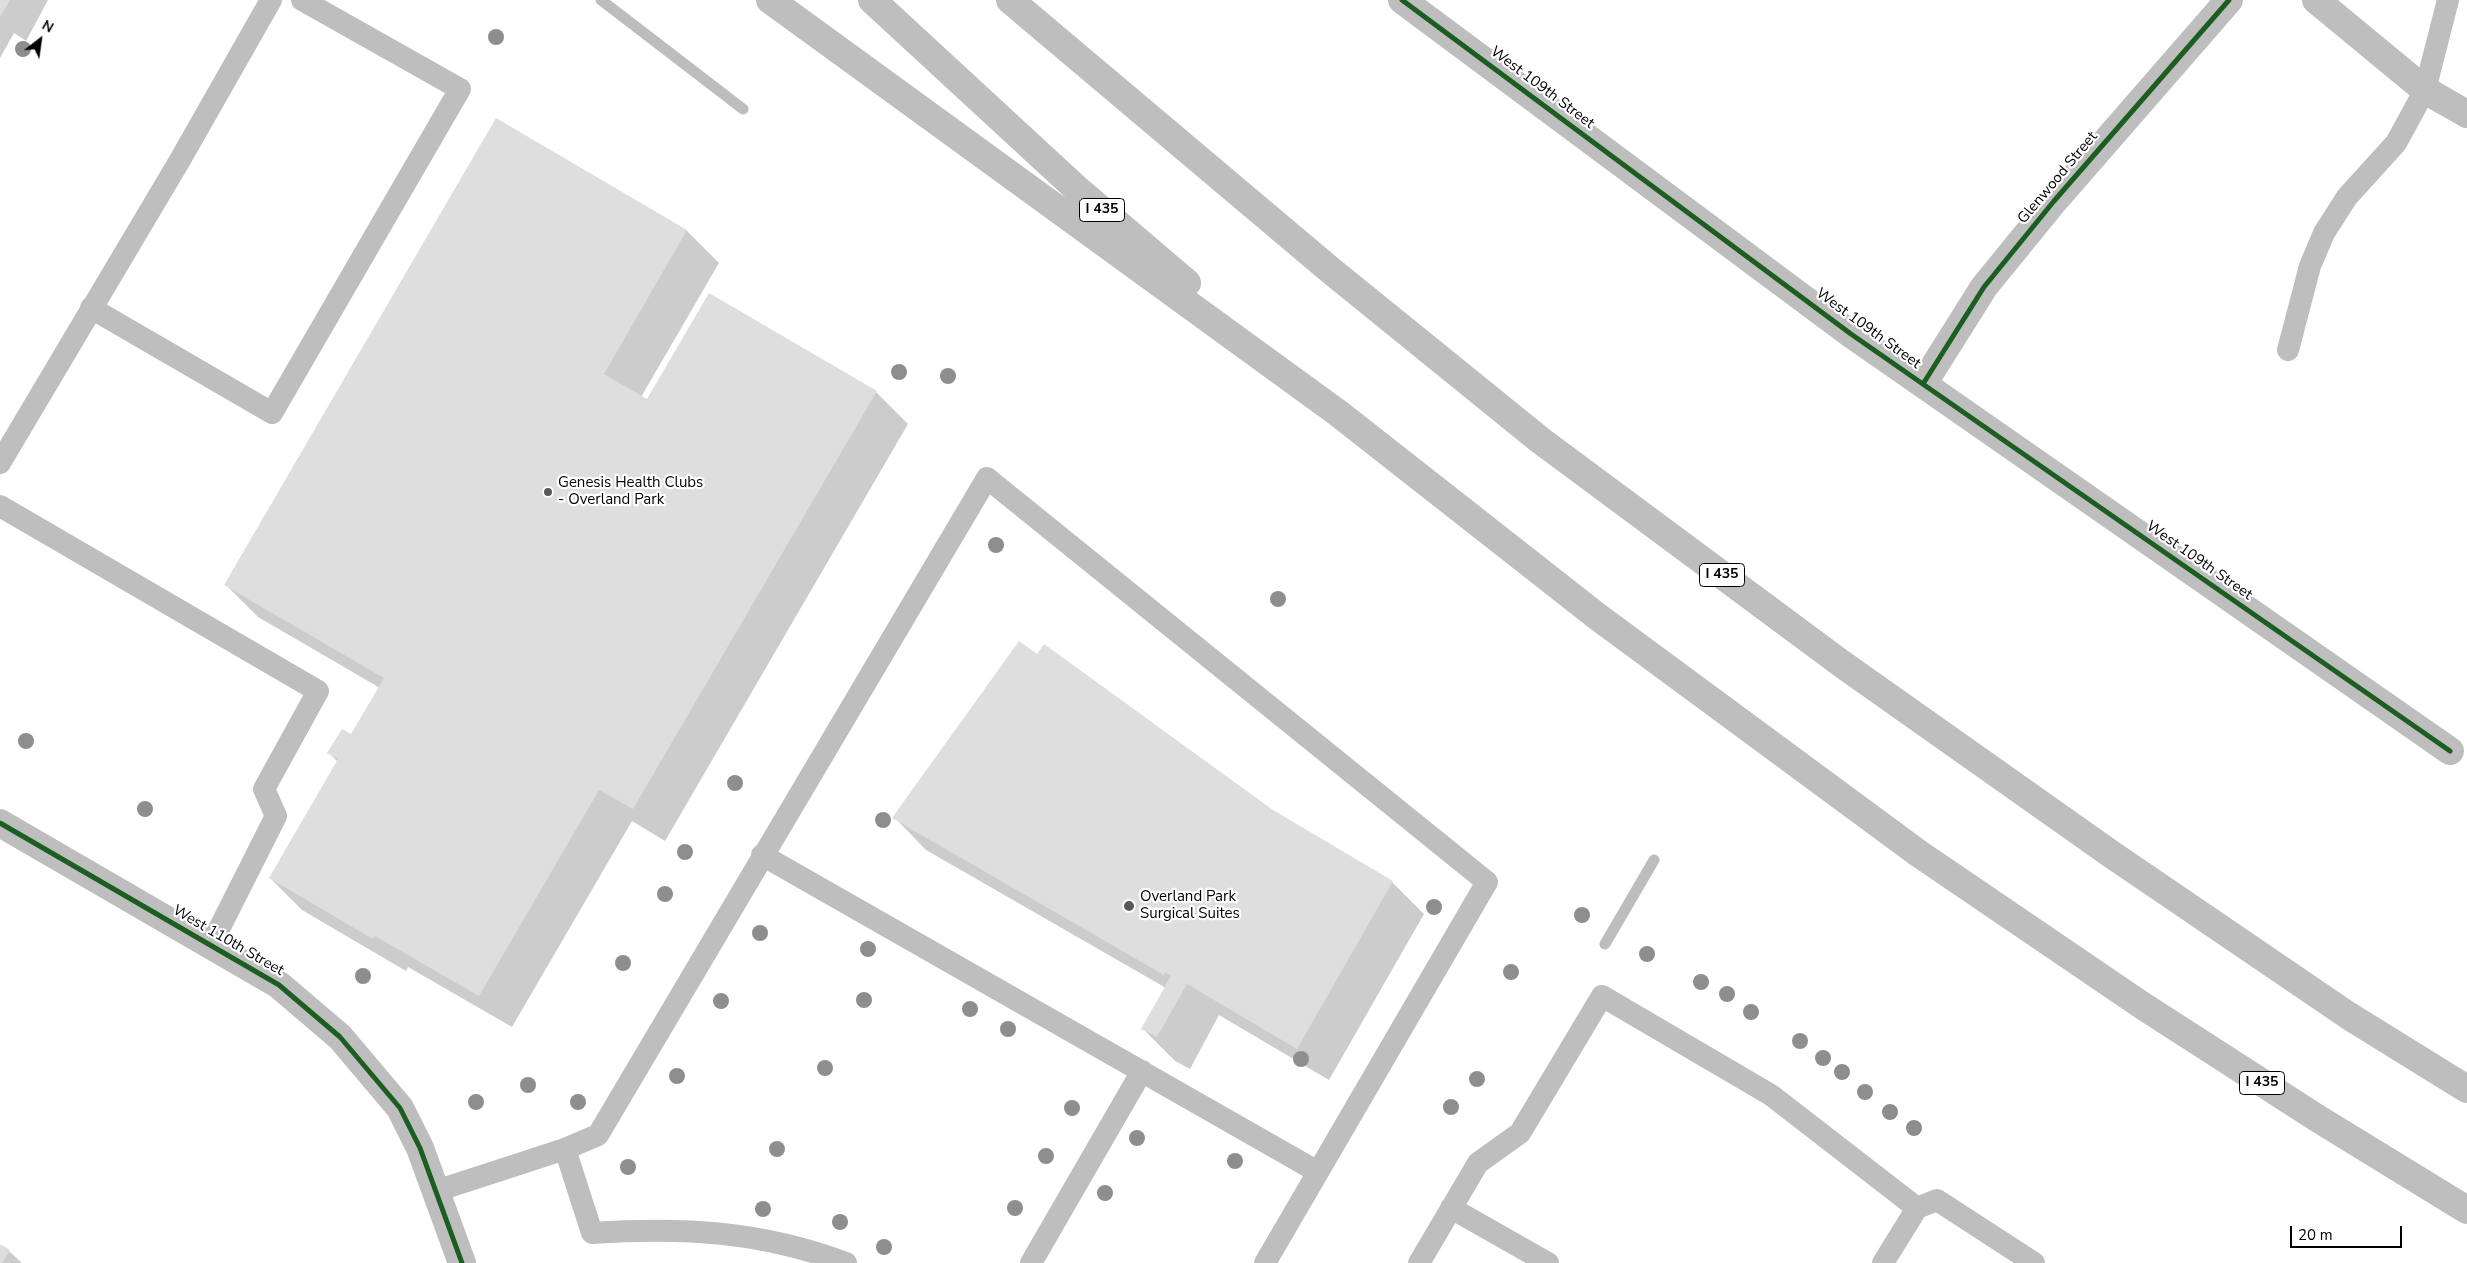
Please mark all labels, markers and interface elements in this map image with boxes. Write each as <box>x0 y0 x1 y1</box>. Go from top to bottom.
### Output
north arrow <box>15 15 65 65</box>
text: N <box>38 16 57 37</box>
street label: West 109th Street <box>1487 43 1597 133</box>
street label: Glenwood Street <box>2014 128 2102 228</box>
road number: I 435 <box>1080 198 1124 222</box>
street label: West 109th Street <box>1812 285 1924 373</box>
place label: Genesis Health Clubs - Overland Park <box>558 474 703 509</box>
marker: Genesis Health Clubs - Overland Park <box>542 486 554 498</box>
street label: West 109th Street <box>2142 518 2256 604</box>
road number: I 435 <box>1700 564 1744 586</box>
place label: Overland Park Surgical Suites <box>1140 888 1240 923</box>
marker: Overland Park Surgical Suites <box>1122 899 1136 913</box>
street label: West 110th Street <box>169 902 287 980</box>
road number: I 435 <box>2240 1072 2284 1094</box>
scale bar <box>2292 1216 2404 1248</box>
text: 20 m <box>2298 1225 2333 1245</box>

